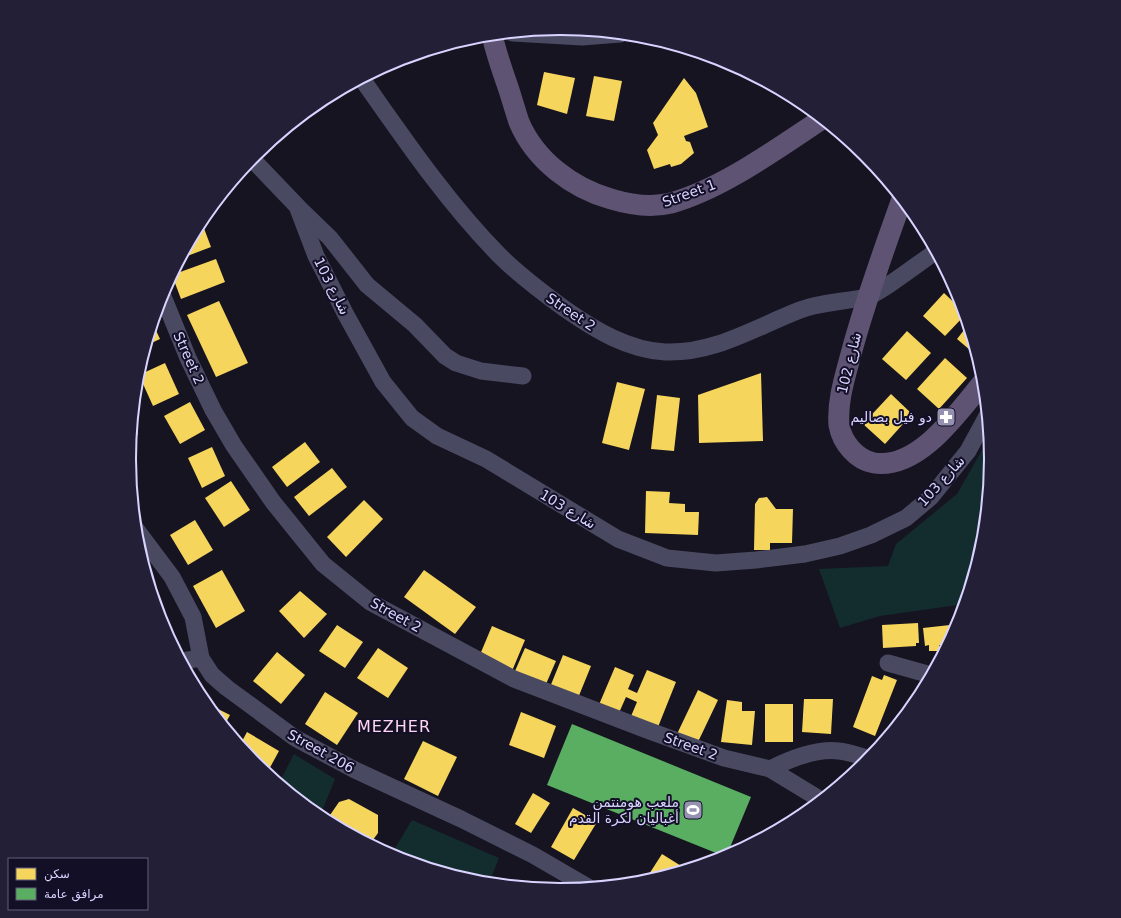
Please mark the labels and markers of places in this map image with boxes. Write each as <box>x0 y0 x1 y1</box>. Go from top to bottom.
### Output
pharmacy icon: دو فيل بصاليم <box>935 406 957 428</box>
place label: دو فيل بصاليم <box>850 409 932 426</box>
place label: ملعب هومنتمن أغباليان لكرة القدم <box>569 794 679 827</box>
sports icon: ملعب هومنتمن أغباليان لكرة القدم <box>682 799 704 821</box>

